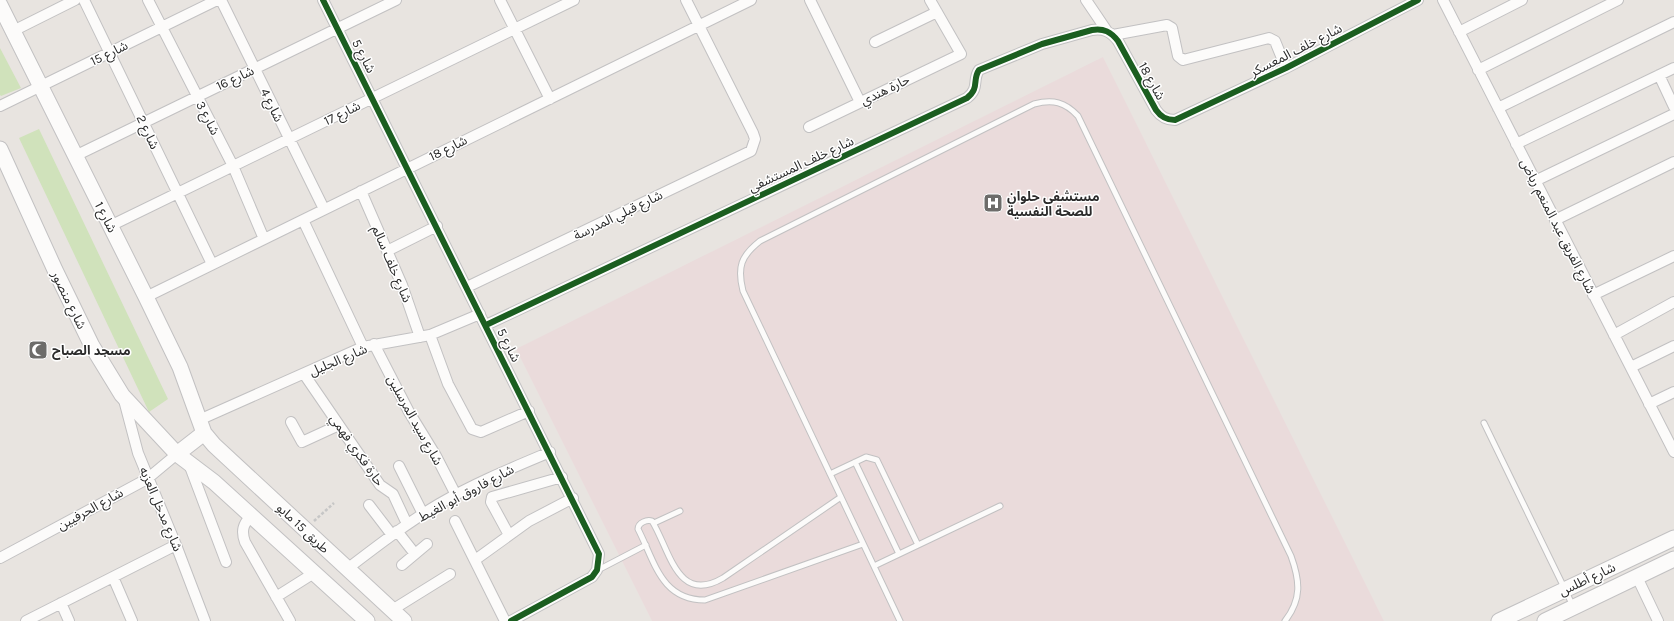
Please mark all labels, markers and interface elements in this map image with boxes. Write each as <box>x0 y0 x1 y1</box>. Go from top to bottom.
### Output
street label: شارع خلف المعسكر <box>1247 20 1346 83</box>
street label: شارع 15 <box>88 37 132 71</box>
street label: شارع 5 <box>347 37 379 77</box>
street label: شارع 18 <box>1133 60 1168 104</box>
street label: شارع 16 <box>214 63 258 96</box>
street label: حارة هندي <box>858 72 914 111</box>
street label: شارع 4 <box>255 86 287 126</box>
street label: شارع 17 <box>321 98 364 131</box>
street label: شارع 3 <box>190 99 223 139</box>
street label: شارع 2 <box>131 113 162 153</box>
street label: شارع 18 <box>426 132 471 166</box>
street label: شارع خلف المستشفي <box>746 133 857 198</box>
street label: شارع الفريق عبد المنعم رياض <box>1515 156 1599 297</box>
street label: شارع قبلي المدرسة <box>571 187 666 246</box>
place label: مستشفي حلوان للصحة النفسية <box>1007 189 1100 219</box>
hospital icon: مستشفي حلوان للصحة النفسية <box>982 192 1004 214</box>
street label: شارع 1 <box>89 199 120 236</box>
street label: شارع خلف سالم <box>366 223 415 306</box>
street label: شارع منصور <box>45 268 90 333</box>
street label: شارع 5 <box>492 326 524 366</box>
mosque icon: مسجد الصباح <box>27 339 49 361</box>
street label: شارع الجليل <box>307 341 370 382</box>
place label: مسجد الصباح <box>52 343 131 360</box>
street label: شارع سيد المرسلين <box>381 372 446 469</box>
street label: حارة فكري فهمي <box>324 411 387 491</box>
street label: شارع فاروق أبو الغيط <box>415 461 518 527</box>
street label: شارع مدخل العزبه <box>134 465 186 555</box>
street label: شارع الحرفيين <box>54 485 127 536</box>
street label: طريق 15 مايو <box>273 500 333 557</box>
street label: شارع أطلس <box>1556 559 1619 601</box>

